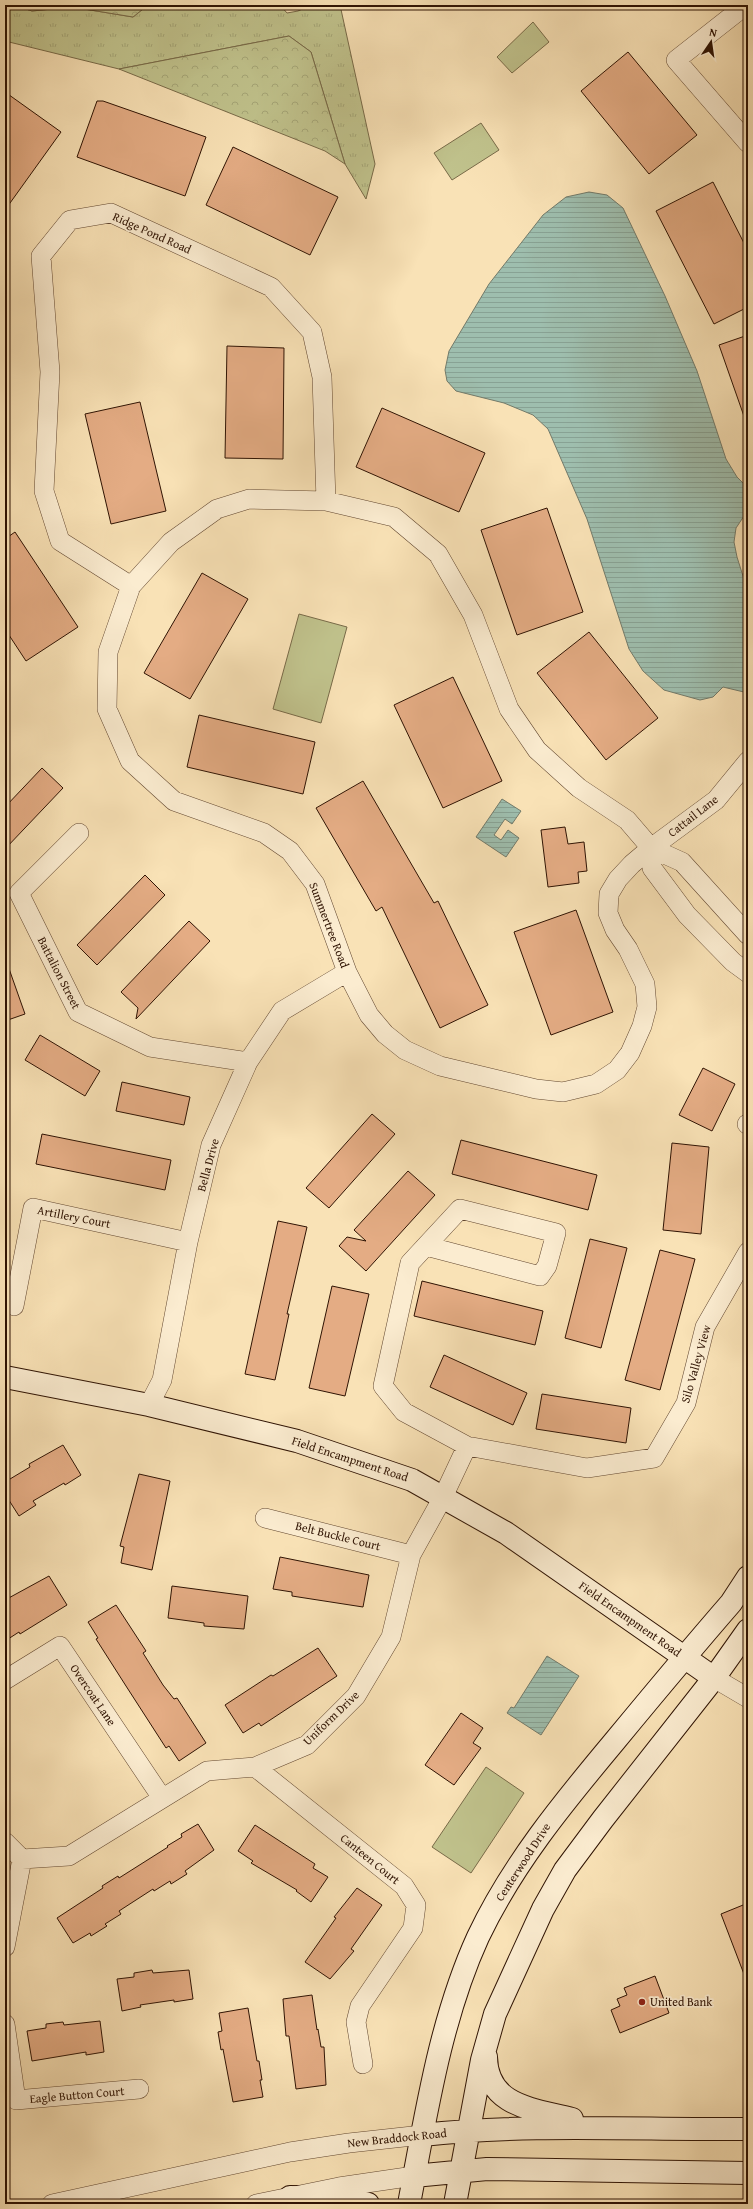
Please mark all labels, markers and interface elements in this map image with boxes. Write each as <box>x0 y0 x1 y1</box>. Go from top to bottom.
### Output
north arrow <box>691 22 731 62</box>
text: N <box>708 24 719 41</box>
street label: Ridge Pond Road <box>110 208 195 258</box>
street label: Cattail Lane <box>664 790 722 841</box>
street label: Summertree Road <box>305 880 354 971</box>
street label: Battalion Street <box>34 934 85 1013</box>
street label: Bella Drive <box>192 1136 223 1193</box>
street label: Artillery Court <box>36 1201 113 1232</box>
street label: Silo Valley View <box>676 1322 715 1405</box>
street label: Field Encampment Road <box>290 1432 411 1486</box>
street label: Belt Buckle Court <box>294 1517 383 1554</box>
street label: Field Encampment Road <box>576 1577 685 1661</box>
street label: Overcoat Lane <box>66 1660 121 1729</box>
street label: Uniform Drive <box>299 1686 363 1749</box>
street label: Centerwood Drive <box>491 1819 554 1904</box>
street label: Canteen Court <box>337 1829 404 1888</box>
place label: United Bank <box>650 1993 713 2010</box>
marker: United Bank <box>637 1997 647 2007</box>
street label: Eagle Button Court <box>29 2082 126 2107</box>
street label: New Braddock Road <box>346 2124 448 2151</box>

